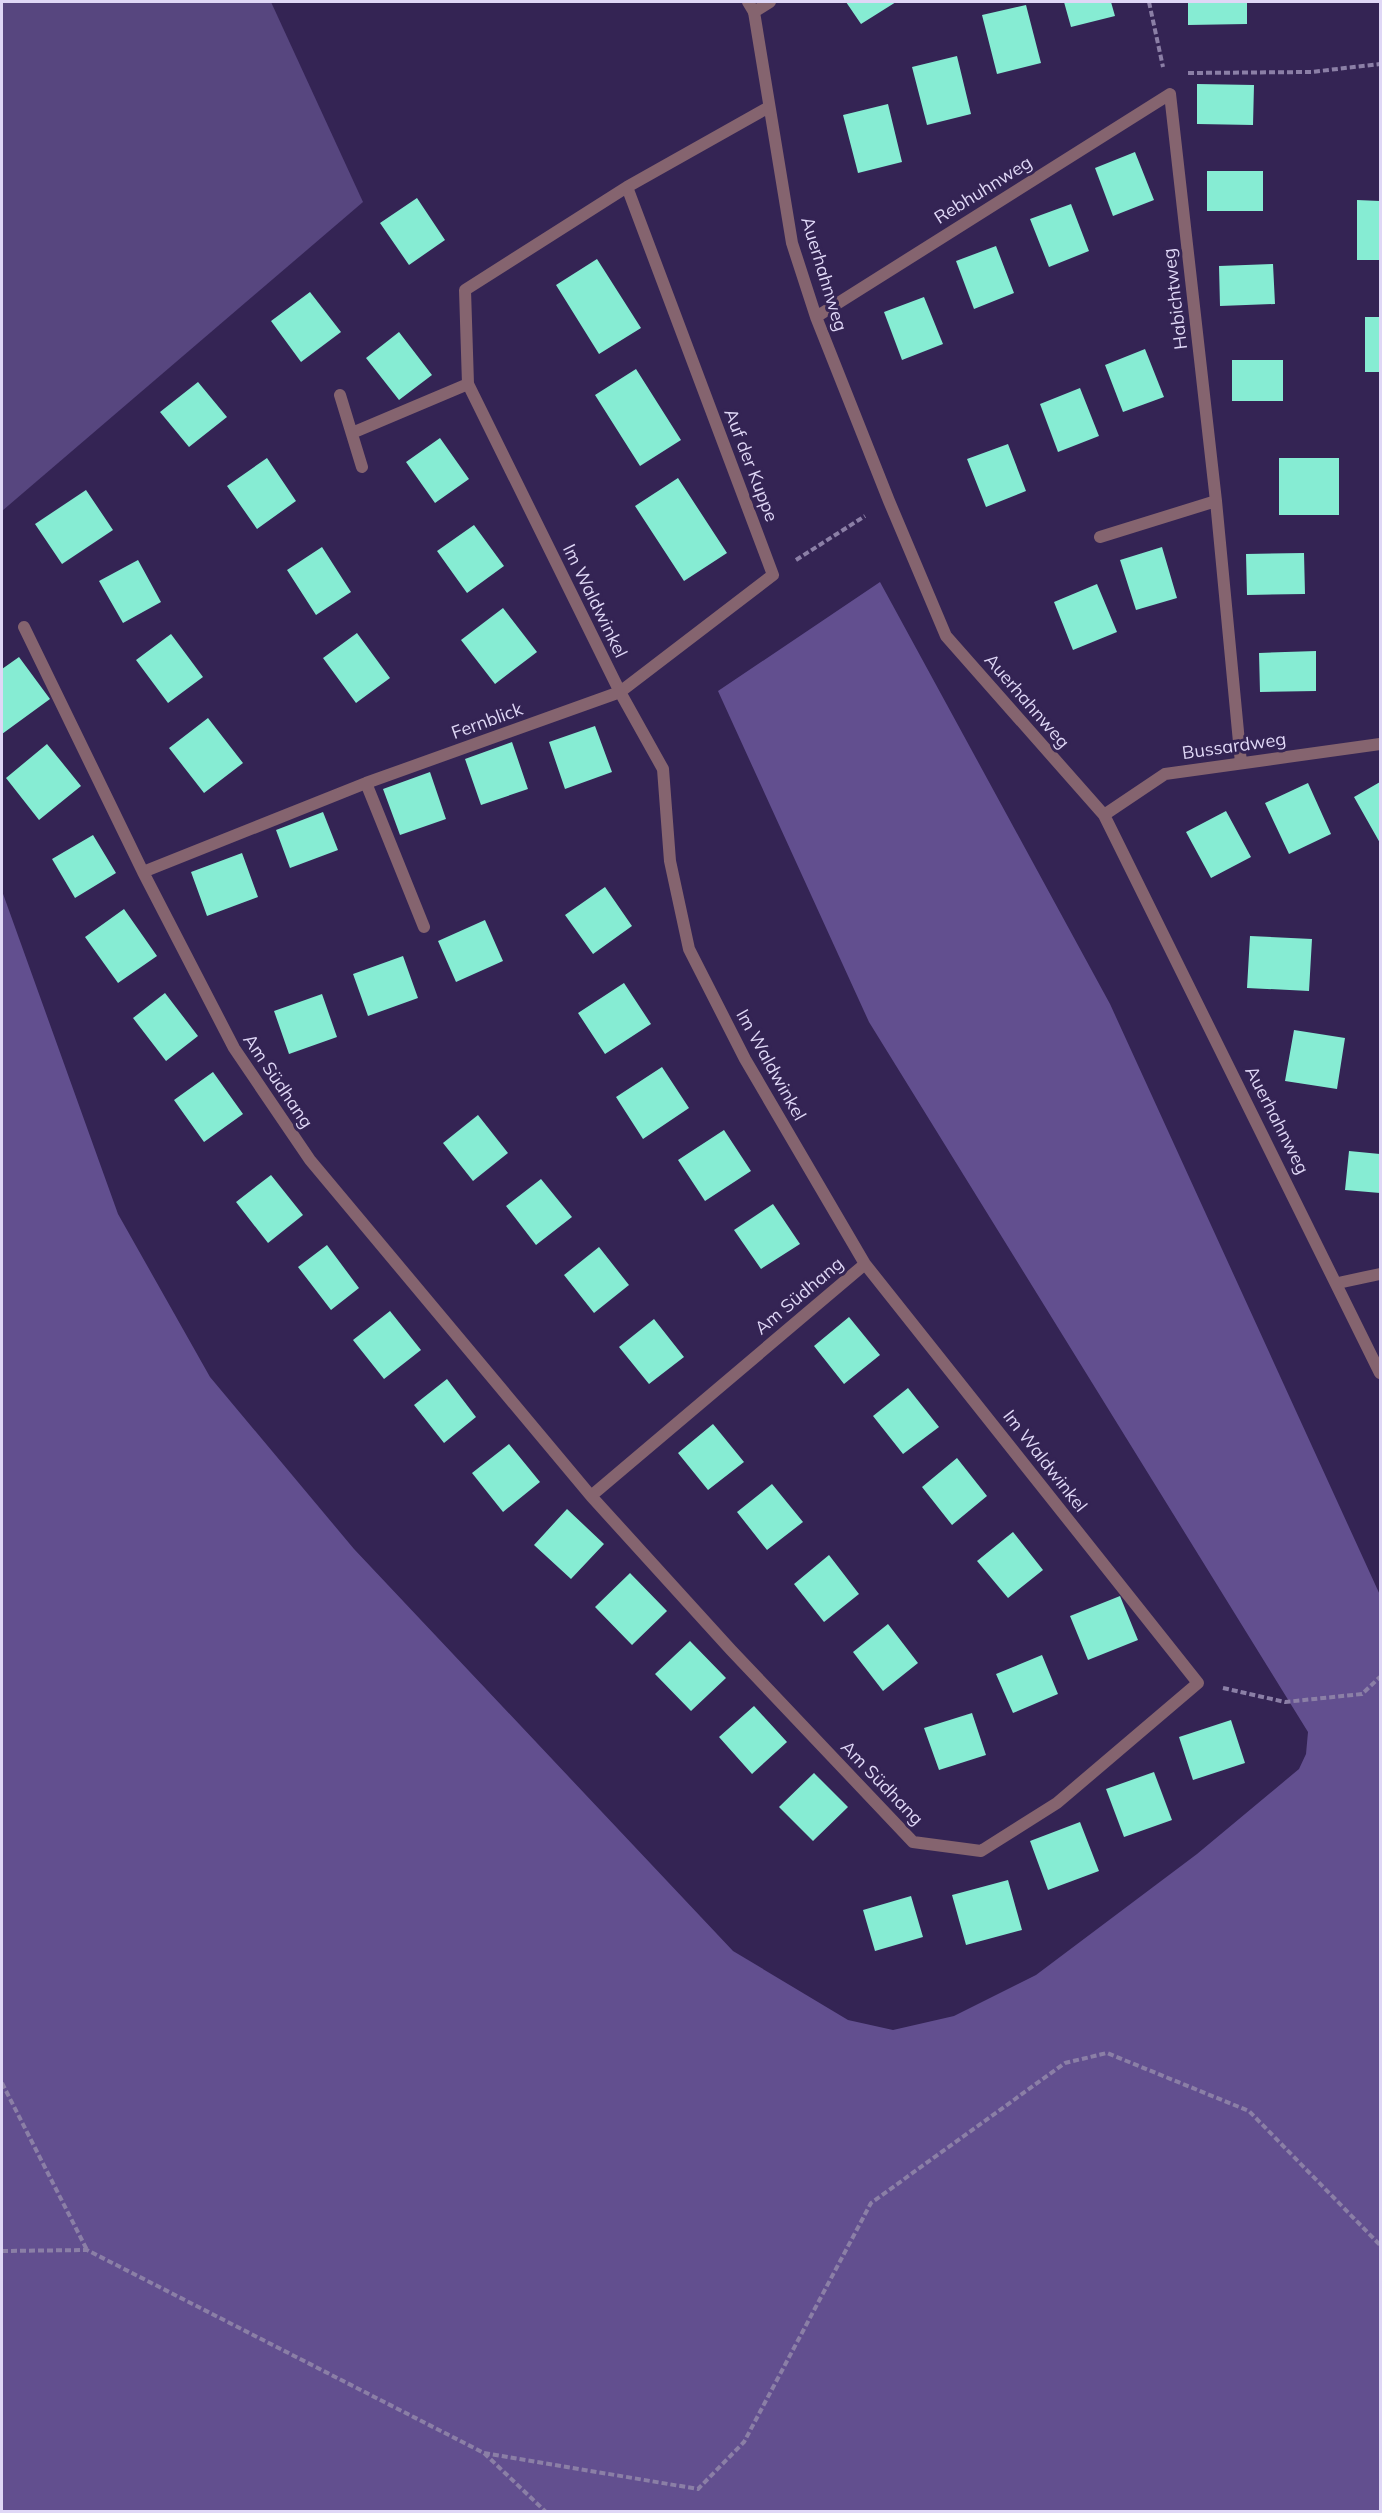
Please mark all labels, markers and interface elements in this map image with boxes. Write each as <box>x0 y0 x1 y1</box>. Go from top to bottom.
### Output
street label: Rebhuhnweg <box>930 150 1036 229</box>
street label: Auerhahnweg <box>796 214 853 334</box>
street label: Habichtweg <box>1157 247 1192 351</box>
street label: Auf der Kuppe <box>719 405 784 525</box>
street label: Im Waldwinkel <box>558 540 633 661</box>
street label: Auerhahnweg <box>980 648 1075 753</box>
street label: Fernblick <box>448 697 526 744</box>
street label: Bussardweg <box>1181 727 1287 764</box>
street label: Im Waldwinkel <box>731 1005 811 1124</box>
street label: Am Südhang <box>238 1029 318 1132</box>
street label: Auerhahnweg <box>1240 1062 1315 1178</box>
street label: Am Südhang <box>750 1252 848 1339</box>
street label: Im Waldwinkel <box>998 1405 1093 1516</box>
street label: Am Südhang <box>836 1735 928 1830</box>

